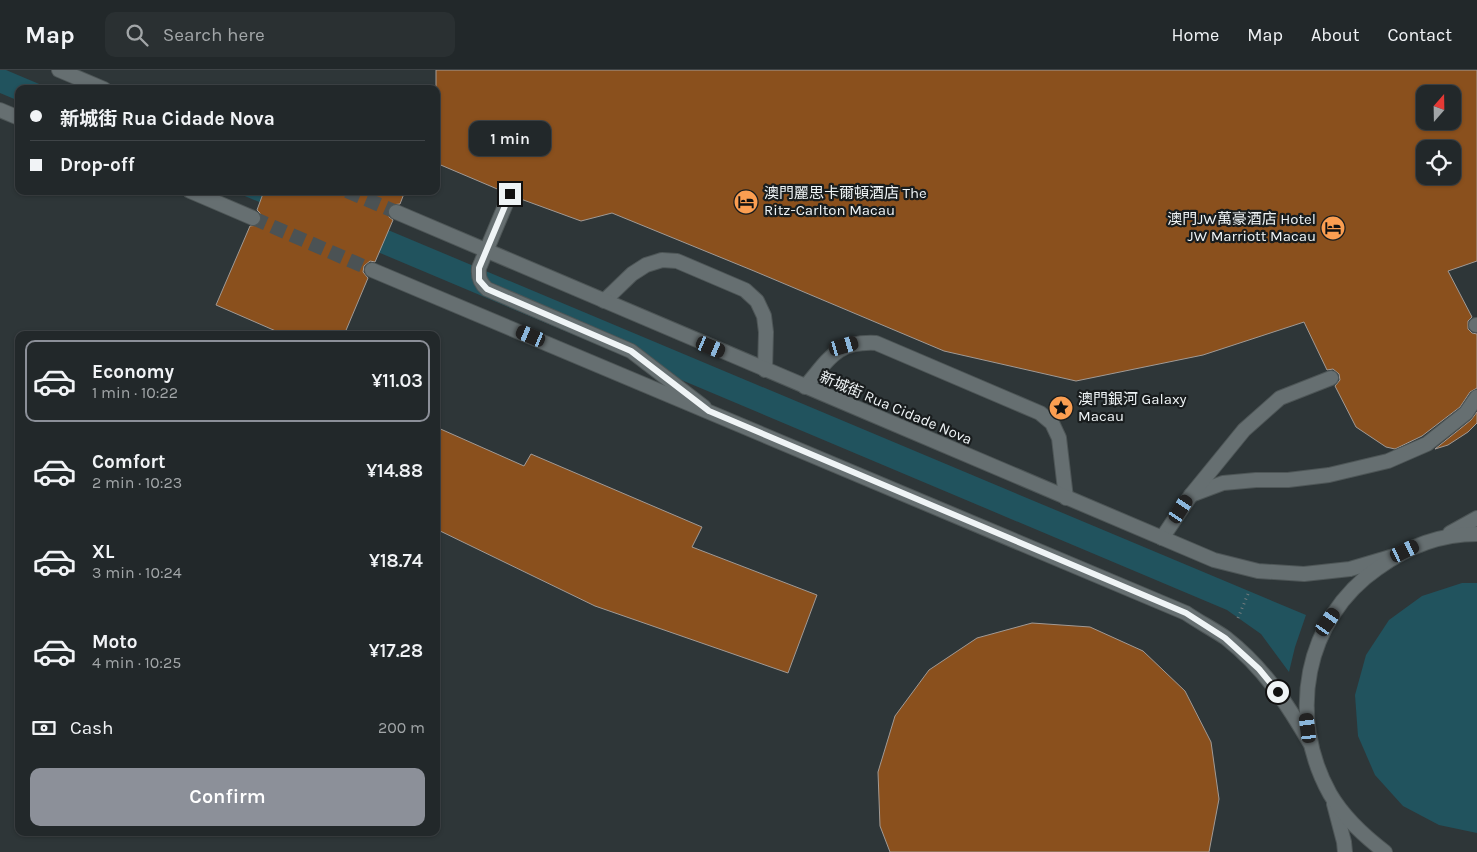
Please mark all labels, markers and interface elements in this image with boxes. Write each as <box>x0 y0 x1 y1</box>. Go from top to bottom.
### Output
search box <box>105 12 455 57</box>
text: Map <box>25 21 75 49</box>
icon: search <box>123 21 151 49</box>
text: Search here <box>163 24 265 46</box>
text: Home <box>1171 24 1219 46</box>
text: Map <box>1247 24 1283 46</box>
text: About <box>1311 24 1360 46</box>
text: Contact <box>1388 24 1452 46</box>
north arrow <box>1416 85 1461 130</box>
map controls <box>1416 85 1461 185</box>
text: 新城街 Rua Cidade Nova <box>60 108 275 130</box>
callout: 1 min <box>469 122 551 156</box>
text: 1 min <box>490 129 530 148</box>
button: locate <box>1416 140 1461 185</box>
text: Drop-off <box>60 154 135 176</box>
route end <box>499 183 521 205</box>
place label: 澳門麗思卡爾頓酒店 The Ritz-Carlton Macau <box>764 184 927 219</box>
hotel icon: 澳門麗思卡爾頓酒店 The Ritz-Carlton Macau <box>733 189 759 215</box>
place label: 澳門JW萬豪酒店 Hotel JW Marriott Macau <box>1167 210 1316 245</box>
hotel icon: 澳門JW萬豪酒店 Hotel JW Marriott Macau <box>1320 215 1346 241</box>
car <box>514 323 547 349</box>
car <box>694 334 727 360</box>
car <box>827 335 860 357</box>
icon: car <box>32 359 77 404</box>
text: Economy <box>92 361 174 383</box>
street label: 新城街 Rua Cidade Nova <box>817 368 975 448</box>
text: ¥11.03 <box>371 370 423 392</box>
text: 1 min · 10:22 <box>92 383 178 402</box>
place label: 澳門銀河 Galaxy Macau <box>1078 390 1187 425</box>
place icon: 澳門銀河 Galaxy Macau <box>1048 395 1074 421</box>
icon: car <box>32 449 77 494</box>
text: Comfort <box>92 451 166 473</box>
text: ¥14.88 <box>366 460 423 482</box>
text: 2 min · 10:23 <box>92 473 182 492</box>
car <box>1166 492 1195 526</box>
car <box>1388 538 1421 564</box>
icon: car <box>32 539 77 584</box>
text: XL <box>92 541 114 563</box>
text: ¥18.74 <box>369 550 423 572</box>
text: 3 min · 10:24 <box>92 563 182 582</box>
car <box>1313 605 1342 639</box>
icon: car <box>32 629 77 674</box>
text: Moto <box>92 631 138 653</box>
text: ¥17.28 <box>369 640 423 662</box>
text: 4 min · 10:25 <box>92 653 181 672</box>
route start <box>1267 681 1289 703</box>
car <box>1298 712 1317 744</box>
icon: cash <box>30 714 58 742</box>
text: Cash <box>70 717 114 739</box>
text: 200 m <box>378 718 425 737</box>
button: Confirm <box>30 768 425 826</box>

